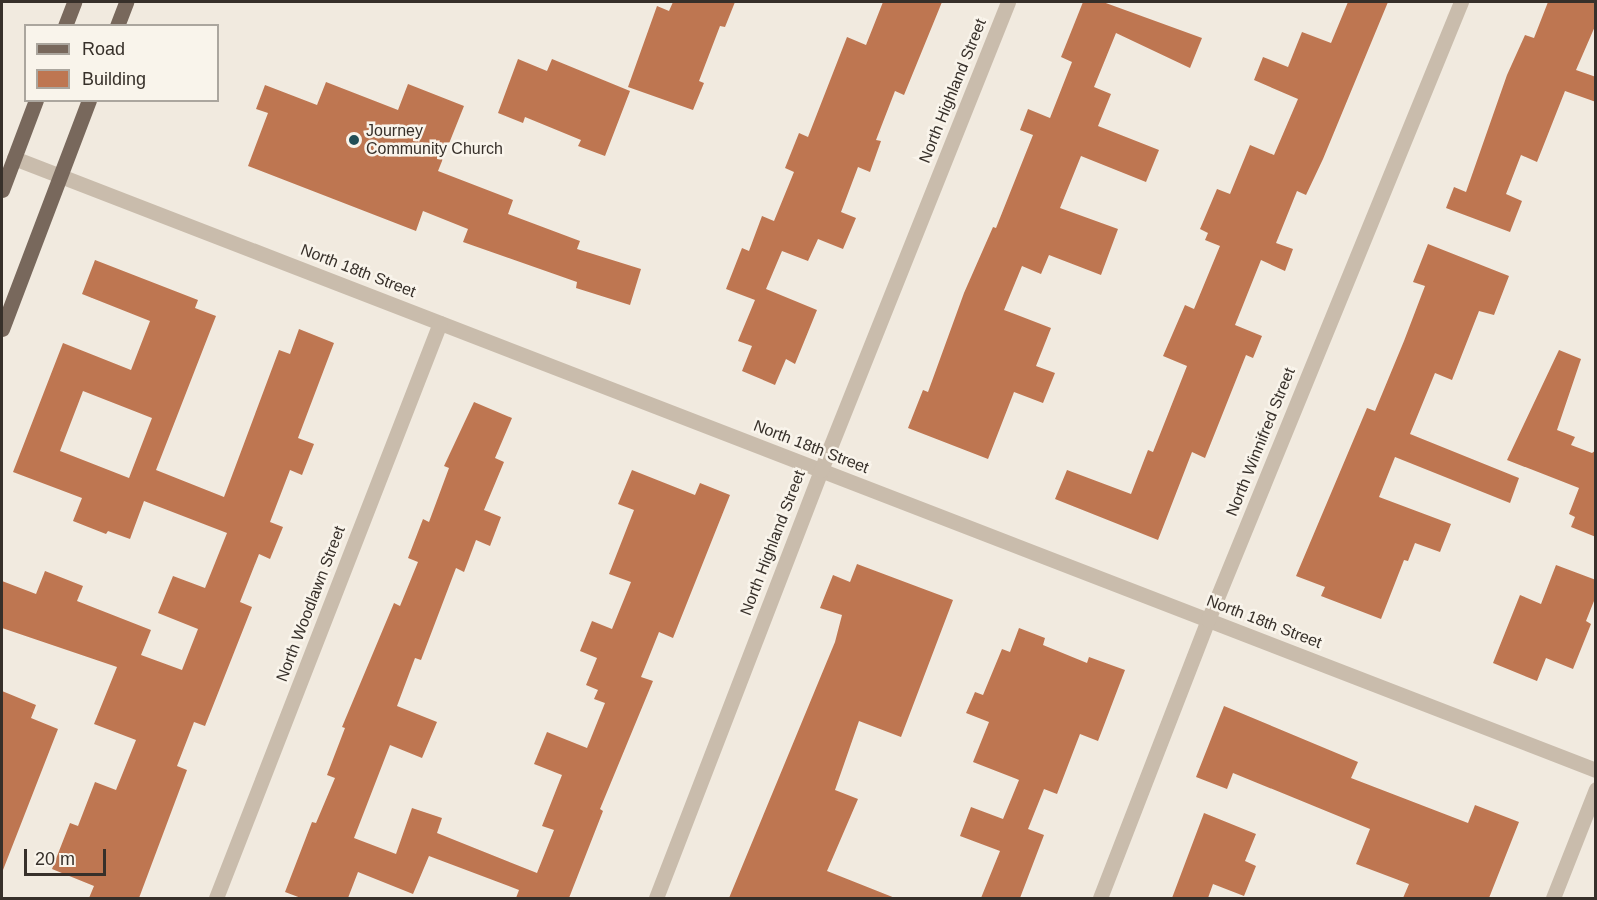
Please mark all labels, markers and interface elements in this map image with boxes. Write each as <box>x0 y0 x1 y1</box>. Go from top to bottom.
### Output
street label: North Highland Street <box>915 16 991 166</box>
legend <box>24 24 219 102</box>
text: Road <box>82 39 125 59</box>
text: Building <box>82 69 146 89</box>
place label: Journey Community Church <box>366 121 503 159</box>
marker: Journey Community Church <box>347 133 361 147</box>
street label: North 18th Street <box>298 240 418 302</box>
street label: North Winnifred Street <box>1222 365 1300 519</box>
street label: North 18th Street <box>751 416 871 478</box>
street label: North Highland Street <box>736 468 810 618</box>
street label: North Woodlawn Street <box>272 523 350 685</box>
street label: North 18th Street <box>1204 591 1324 653</box>
scale bar <box>27 837 110 875</box>
text: 20 m <box>35 849 75 869</box>

